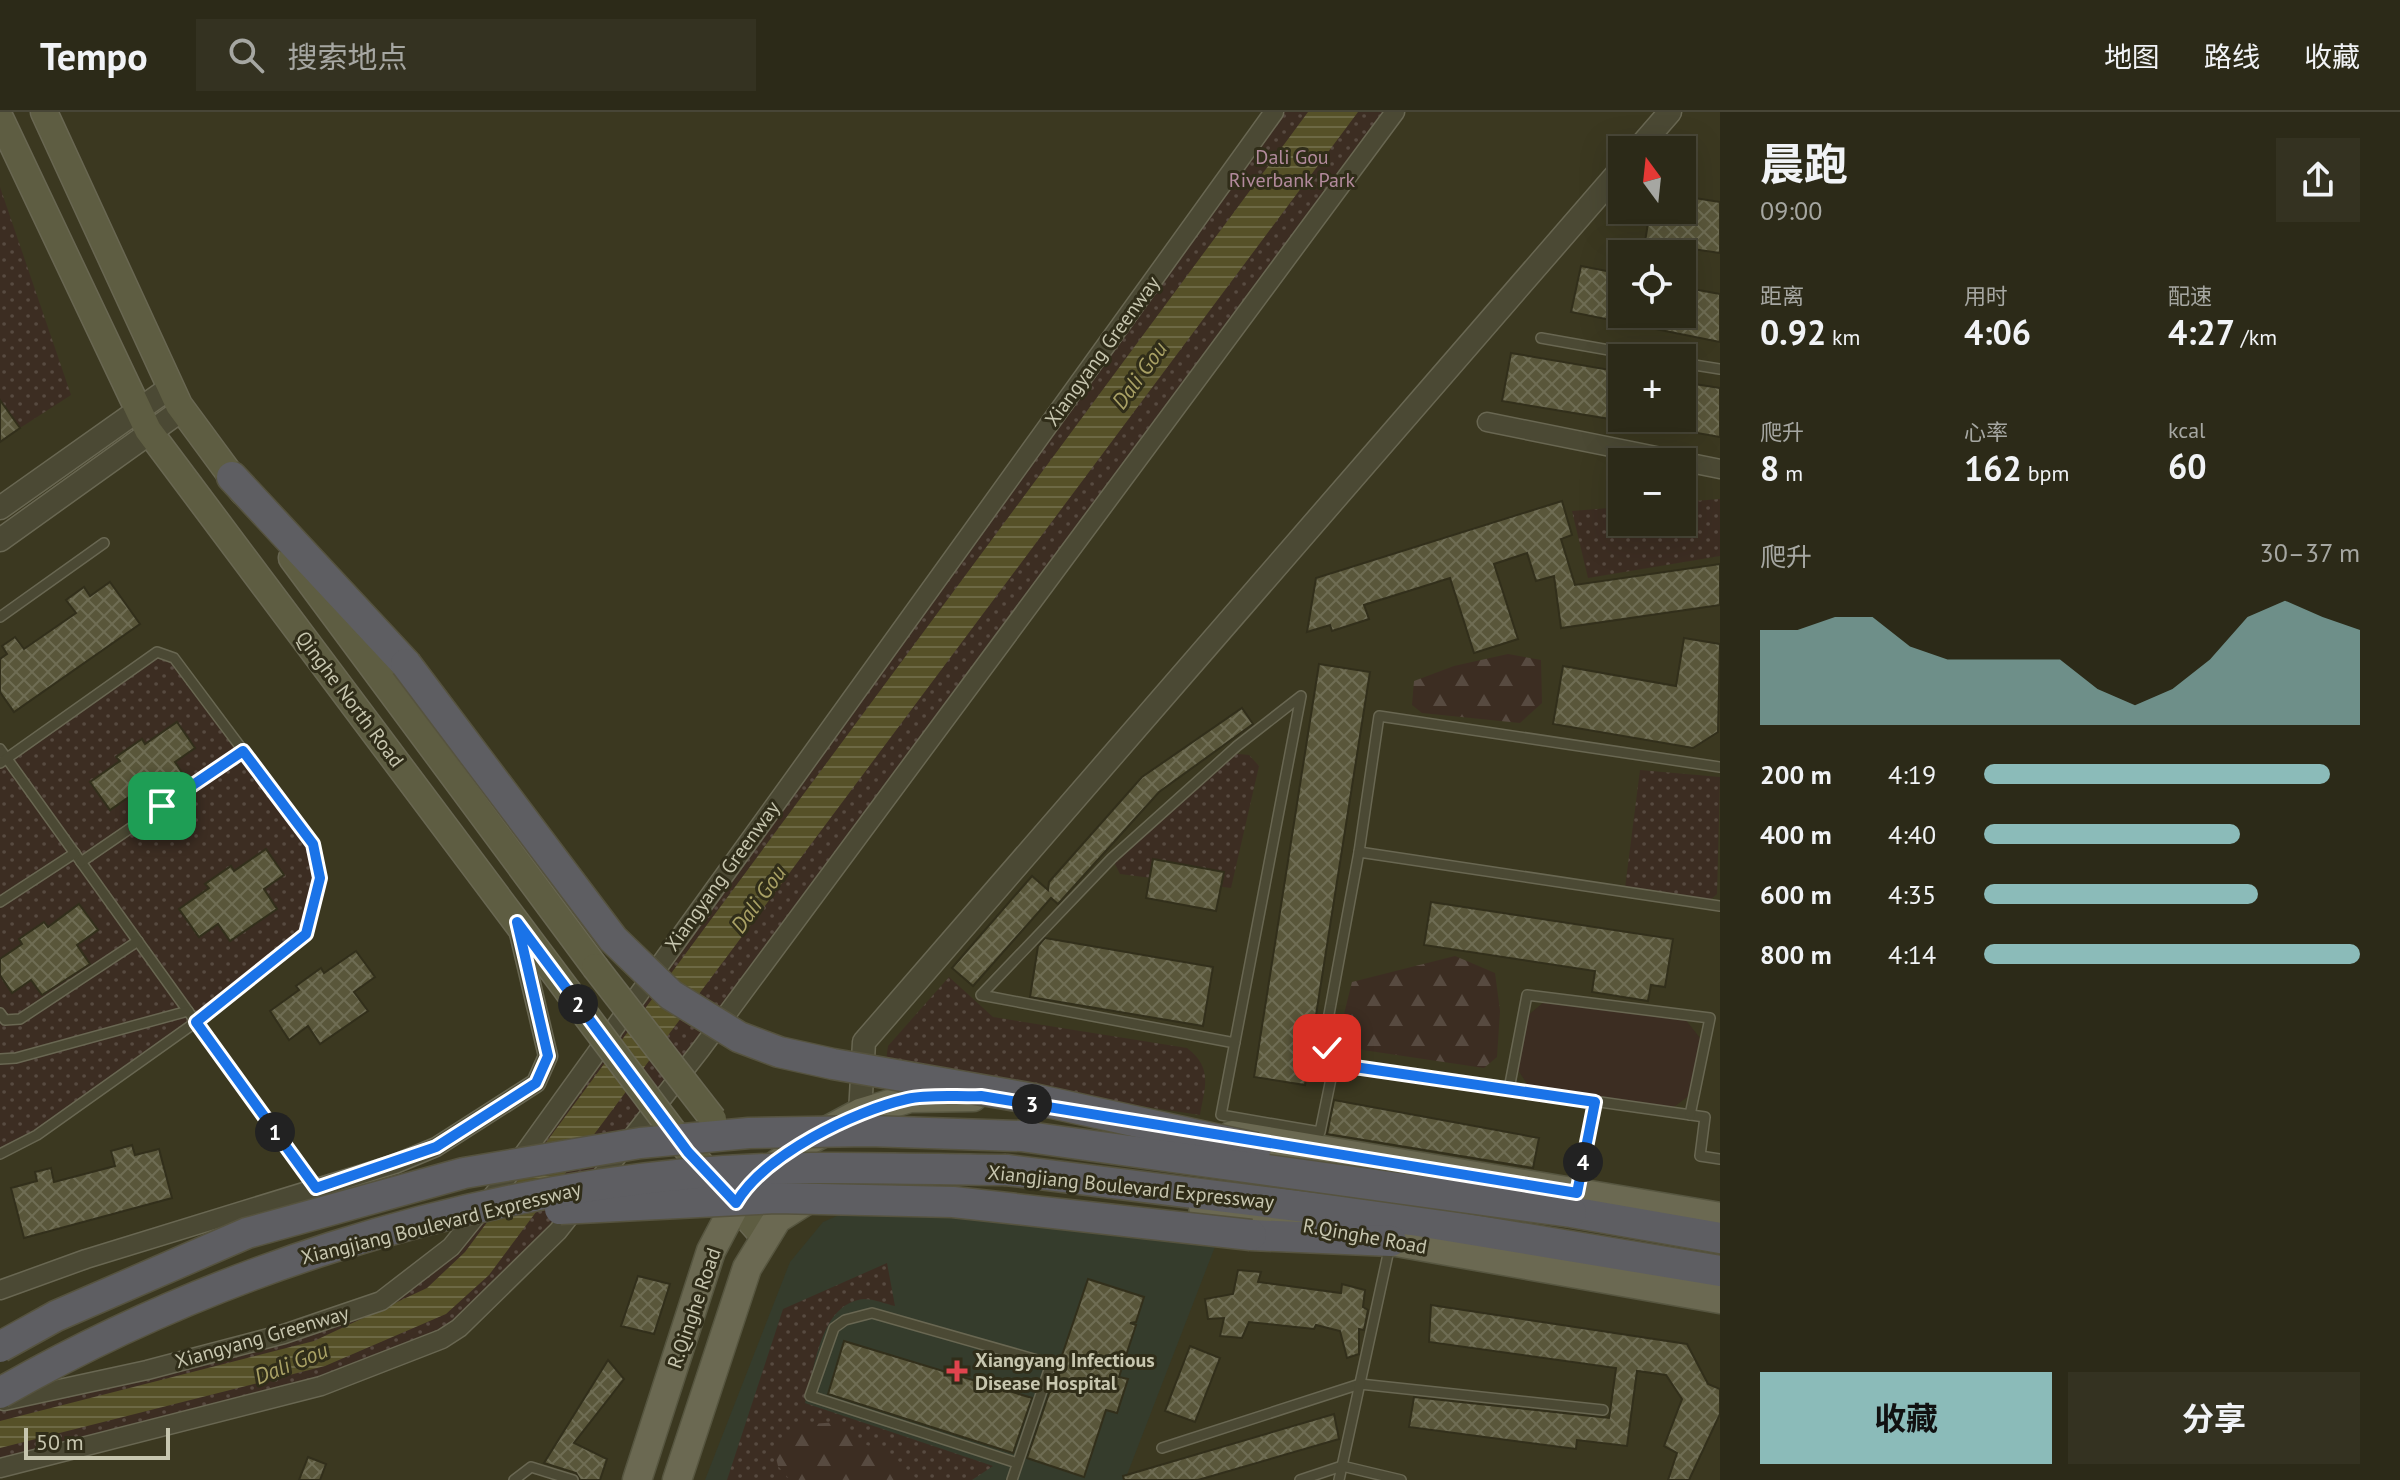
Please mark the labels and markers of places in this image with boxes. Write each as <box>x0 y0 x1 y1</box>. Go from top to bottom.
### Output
pin <box>128 772 196 840</box>
pin: 2 <box>558 984 598 1024</box>
pin <box>1293 1014 1361 1082</box>
pin: 3 <box>1012 1084 1052 1124</box>
pin: 1 <box>255 1112 295 1152</box>
pin: 4 <box>1563 1142 1603 1182</box>
place label: Xiangyang Infectious Disease Hospital <box>975 1347 1155 1396</box>
marker: Xiangyang Infectious Disease Hospital <box>946 1360 968 1382</box>

